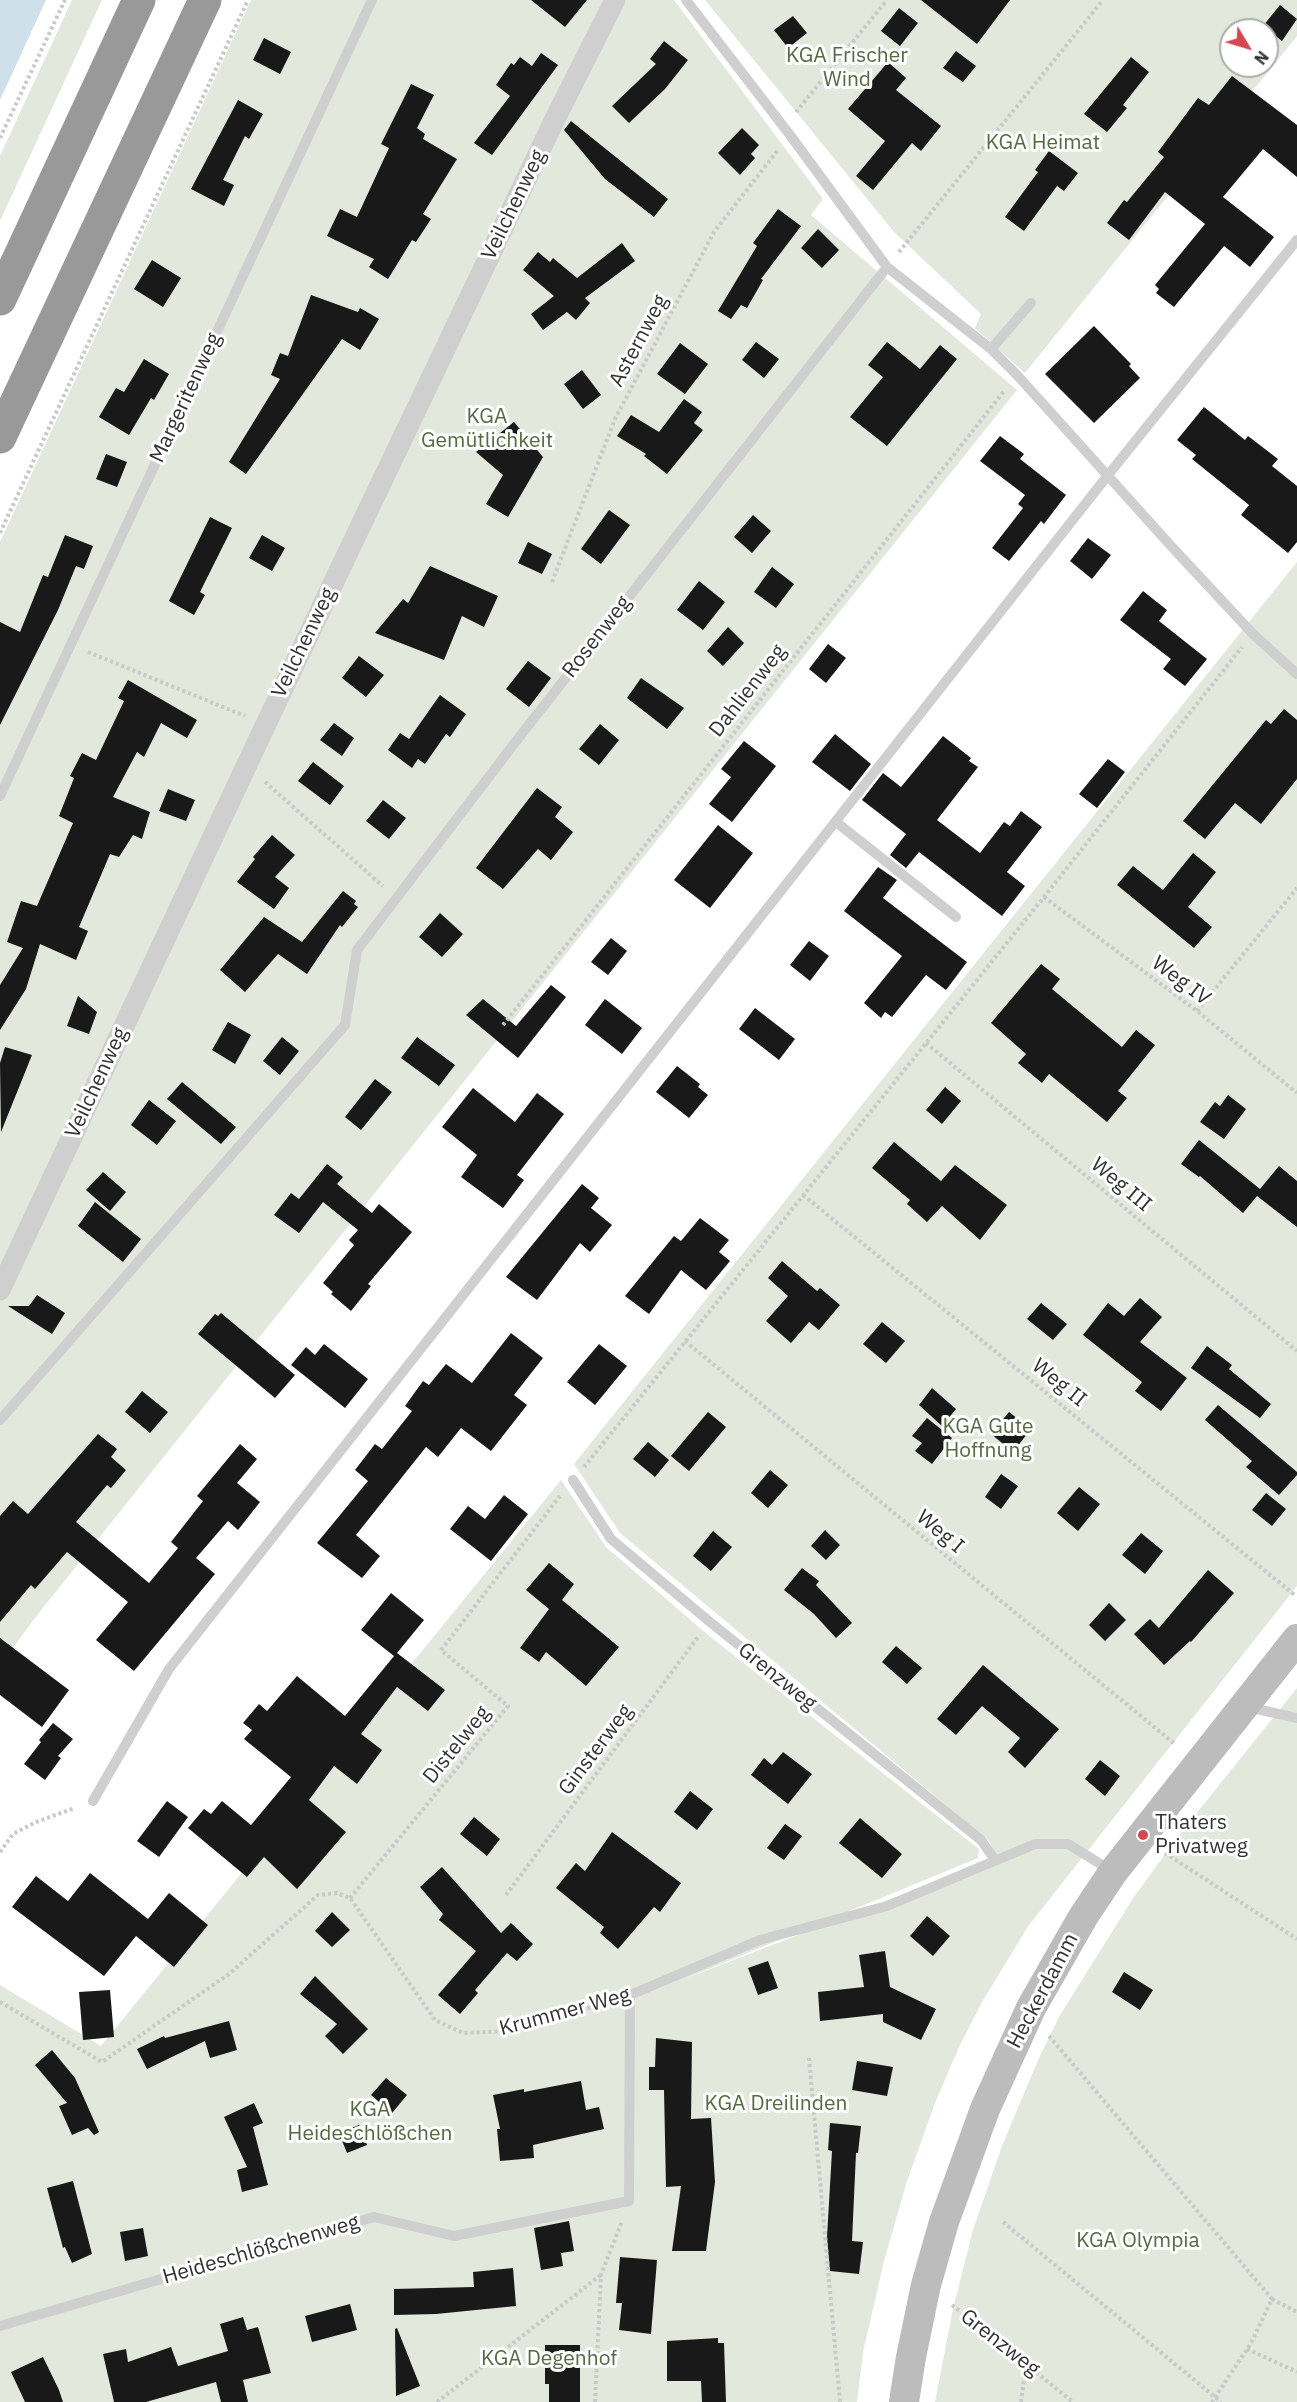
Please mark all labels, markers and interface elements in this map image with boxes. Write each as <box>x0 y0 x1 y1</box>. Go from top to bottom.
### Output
north arrow <box>1219 18 1279 78</box>
park label: KGA Frischer Wind <box>786 43 908 93</box>
text: N <box>1250 47 1273 69</box>
park label: KGA Heimat <box>986 130 1100 156</box>
street label: Veilchenweg <box>477 146 551 264</box>
street label: Asternweg <box>604 291 674 391</box>
street label: Margeritenweg <box>145 329 227 467</box>
park label: KGA Gemütlichkeit <box>421 404 553 454</box>
street label: Veilchenweg <box>267 584 341 702</box>
street label: Rosenweg <box>557 591 637 683</box>
street label: Dahlienweg <box>704 640 792 742</box>
street label: Weg IV <box>1147 951 1215 1011</box>
street label: Veilchenweg <box>60 1024 134 1142</box>
street label: Weg III <box>1086 1152 1156 1218</box>
street label: Weg II <box>1027 1353 1091 1413</box>
park label: KGA Gute Hoffnung <box>942 1414 1034 1464</box>
street label: Weg I <box>911 1505 969 1559</box>
street label: Grenzweg <box>733 1638 821 1716</box>
street label: Ginsterweg <box>554 1700 638 1800</box>
street label: Distelweg <box>418 1701 496 1789</box>
place label: Thaters Privatweg <box>1155 1810 1248 1860</box>
marker: Thaters Privatweg <box>1136 1828 1150 1842</box>
street label: Heckerdamm <box>1002 1929 1084 2053</box>
street label: Krummer Weg <box>497 1982 633 2042</box>
park label: KGA Dreilinden <box>705 2091 847 2117</box>
park label: KGA Heideschlößchen <box>288 2097 452 2147</box>
street label: Heideschlößchenweg <box>160 2210 362 2290</box>
park label: KGA Olympia <box>1076 2228 1200 2254</box>
street label: Grenzweg <box>955 2304 1045 2382</box>
park label: KGA Degenhof <box>481 2346 617 2372</box>

